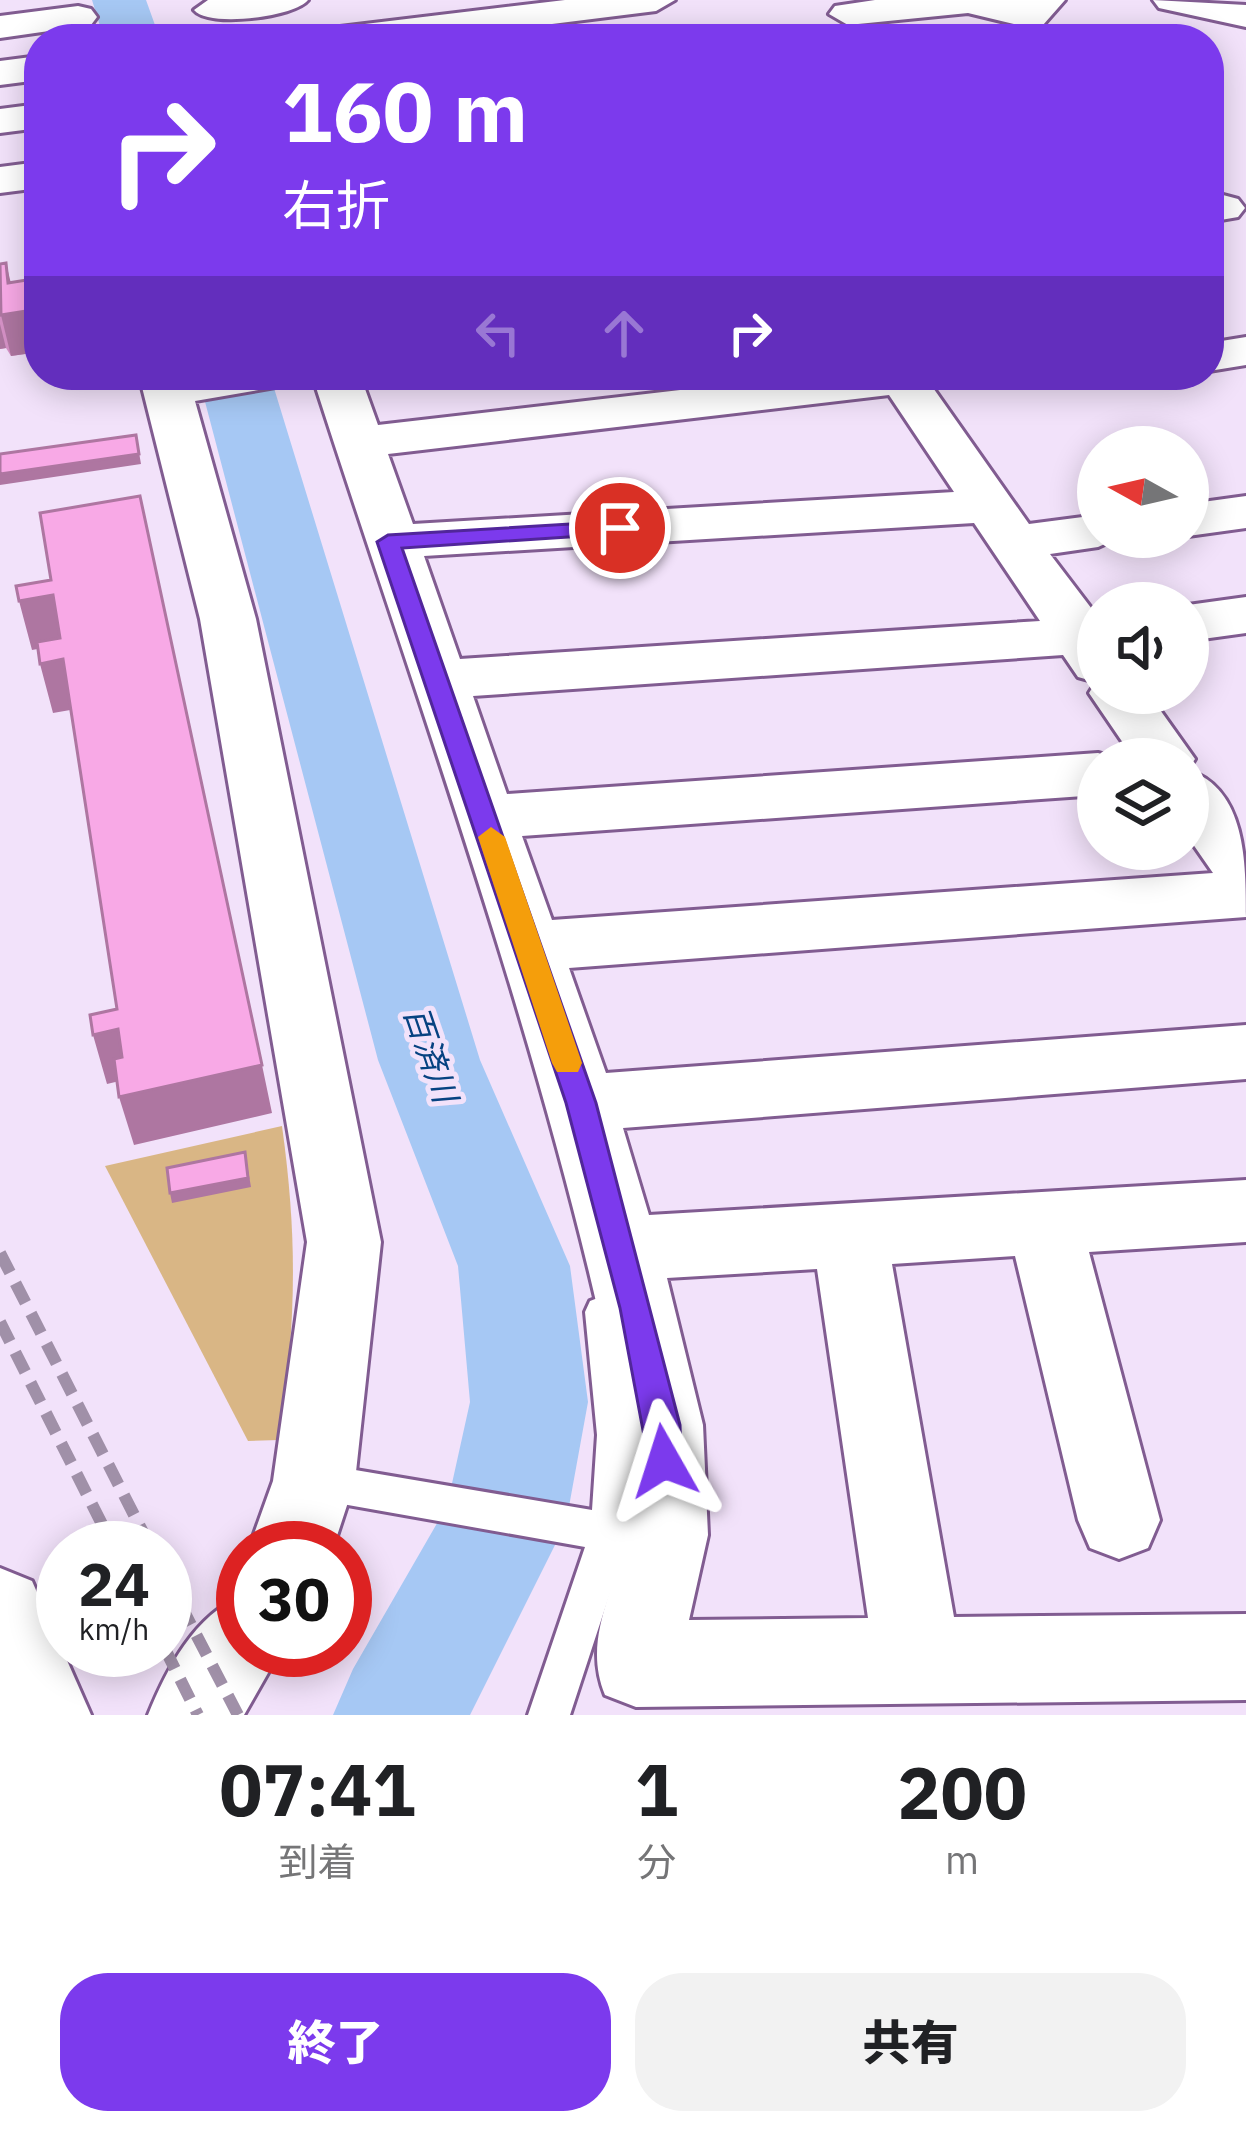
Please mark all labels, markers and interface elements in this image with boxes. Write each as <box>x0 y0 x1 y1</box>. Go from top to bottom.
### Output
text: 160 m <box>282 56 528 165</box>
icon: right <box>84 72 240 228</box>
text: 右折 <box>282 170 390 240</box>
icon: left <box>465 300 531 366</box>
icon: ahead <box>591 300 657 366</box>
icon: right <box>717 300 783 366</box>
north arrow <box>1077 426 1209 558</box>
map controls <box>1077 426 1209 870</box>
pin <box>569 477 671 579</box>
icon: arrive <box>587 495 653 561</box>
button: sound <box>1077 582 1209 714</box>
button: layers <box>1077 738 1209 870</box>
water label: 百済川 <box>395 1000 469 1110</box>
position arrow <box>601 1398 727 1524</box>
speed limit sign: 30 <box>216 1521 372 1677</box>
text: 24 <box>78 1544 150 1623</box>
text: km/h <box>79 1609 149 1648</box>
text: 07:41 <box>219 1742 416 1836</box>
text: 1 <box>635 1742 678 1836</box>
text: 200 <box>897 1745 1027 1839</box>
text: m <box>945 1834 979 1885</box>
text: 到着 <box>278 1836 356 1887</box>
text: 分 <box>637 1836 676 1887</box>
button: 終了 <box>60 1973 611 2111</box>
button: 共有 <box>635 1973 1186 2111</box>

